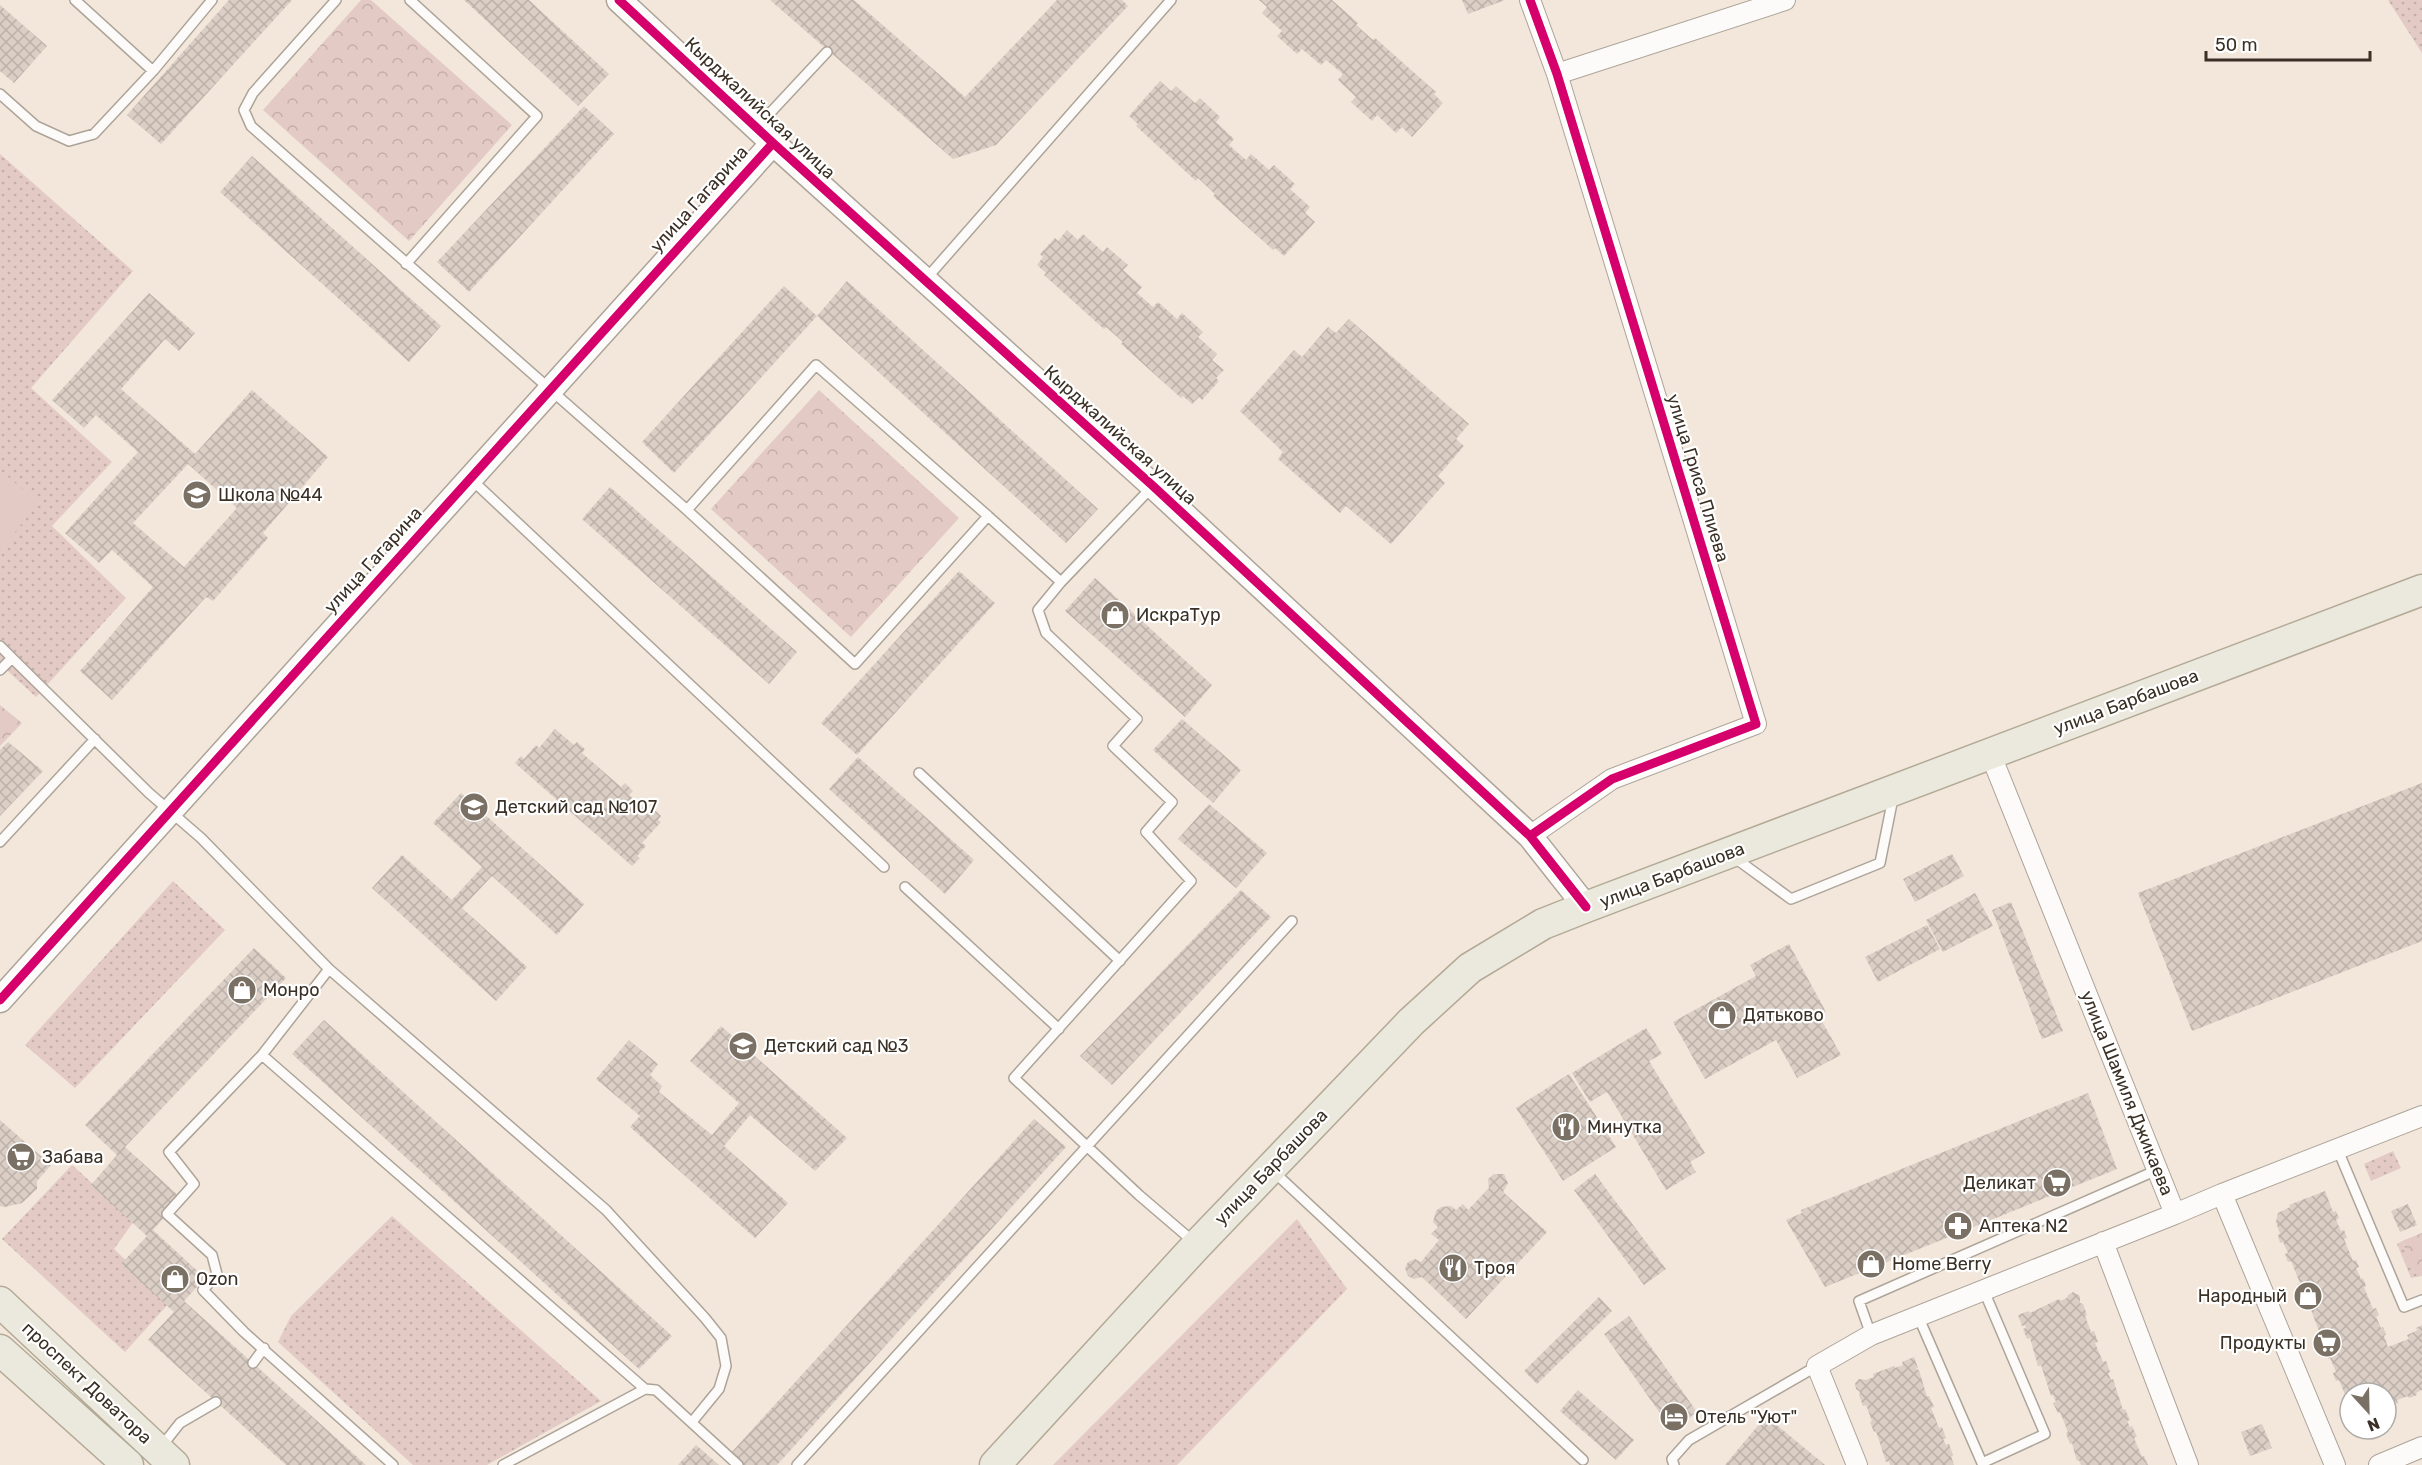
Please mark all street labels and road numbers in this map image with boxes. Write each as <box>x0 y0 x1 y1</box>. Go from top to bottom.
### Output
street label: Кырджалийская улица <box>680 32 840 184</box>
street label: улица Гагарина <box>645 141 753 257</box>
street label: Кырджалийская улица <box>1039 361 1201 509</box>
street label: улица Гриса Плиева <box>1662 391 1734 565</box>
street label: улица Гагарина <box>319 502 427 618</box>
street label: улица Барбашова <box>2051 664 2201 740</box>
street label: улица Барбашова <box>1597 837 1747 913</box>
street label: улица Шамиля Джикаева <box>2076 987 2178 1199</box>
street label: улица Барбашова <box>1210 1104 1332 1230</box>
street label: проспект Доватора <box>18 1317 156 1449</box>

